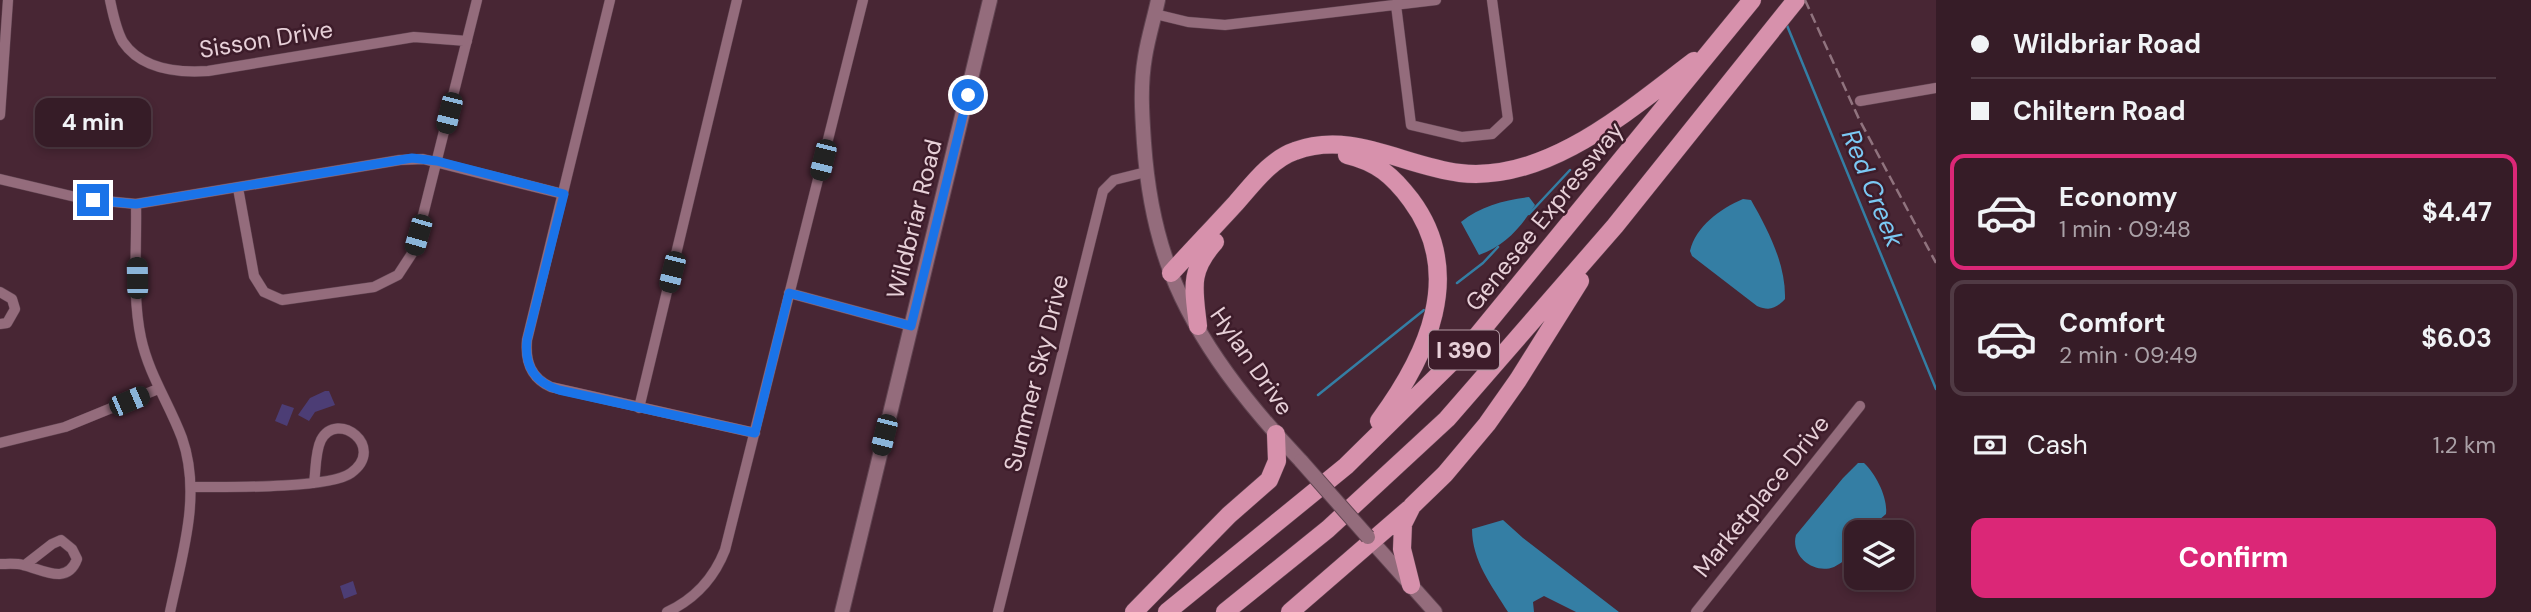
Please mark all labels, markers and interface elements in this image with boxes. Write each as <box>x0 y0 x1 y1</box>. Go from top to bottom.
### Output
street label: Sisson Drive <box>197 13 335 65</box>
text: Wildbriar Road <box>2013 27 2201 61</box>
route start <box>952 79 984 111</box>
car <box>434 90 465 136</box>
text: Chiltern Road <box>2013 94 2185 128</box>
callout: 4 min <box>35 99 151 148</box>
text: 4 min <box>62 107 124 137</box>
street label: Genesee Expressway <box>1458 115 1630 317</box>
water label: Red Creek <box>1834 124 1912 253</box>
street label: Wildbriar Road <box>879 136 949 302</box>
car <box>808 137 839 183</box>
text: Economy <box>2059 180 2177 214</box>
icon: car <box>1975 181 2038 244</box>
route end <box>77 184 109 216</box>
text: $4.47 <box>2422 195 2492 229</box>
car <box>403 212 434 258</box>
text: 1 min · 09:48 <box>2059 214 2191 244</box>
car <box>657 249 688 295</box>
car <box>127 257 148 299</box>
street label: Summer Sky Drive <box>997 271 1075 475</box>
street label: Hylan Drive <box>1203 301 1301 421</box>
text: Comfort <box>2059 306 2165 340</box>
icon: car <box>1975 307 2038 370</box>
text: $6.03 <box>2421 321 2492 355</box>
road number: I 390 <box>1429 330 1499 370</box>
text: 2 min · 09:49 <box>2059 340 2198 370</box>
car <box>106 383 153 419</box>
street label: Marketplace Drive <box>1686 409 1836 583</box>
car <box>869 412 900 458</box>
icon: cash <box>1971 426 2009 464</box>
text: Cash <box>2027 428 2088 462</box>
text: 1.2 km <box>2433 430 2496 460</box>
button: Confirm <box>1971 518 2496 598</box>
map controls <box>1844 520 1914 590</box>
button: layers <box>1844 520 1914 590</box>

